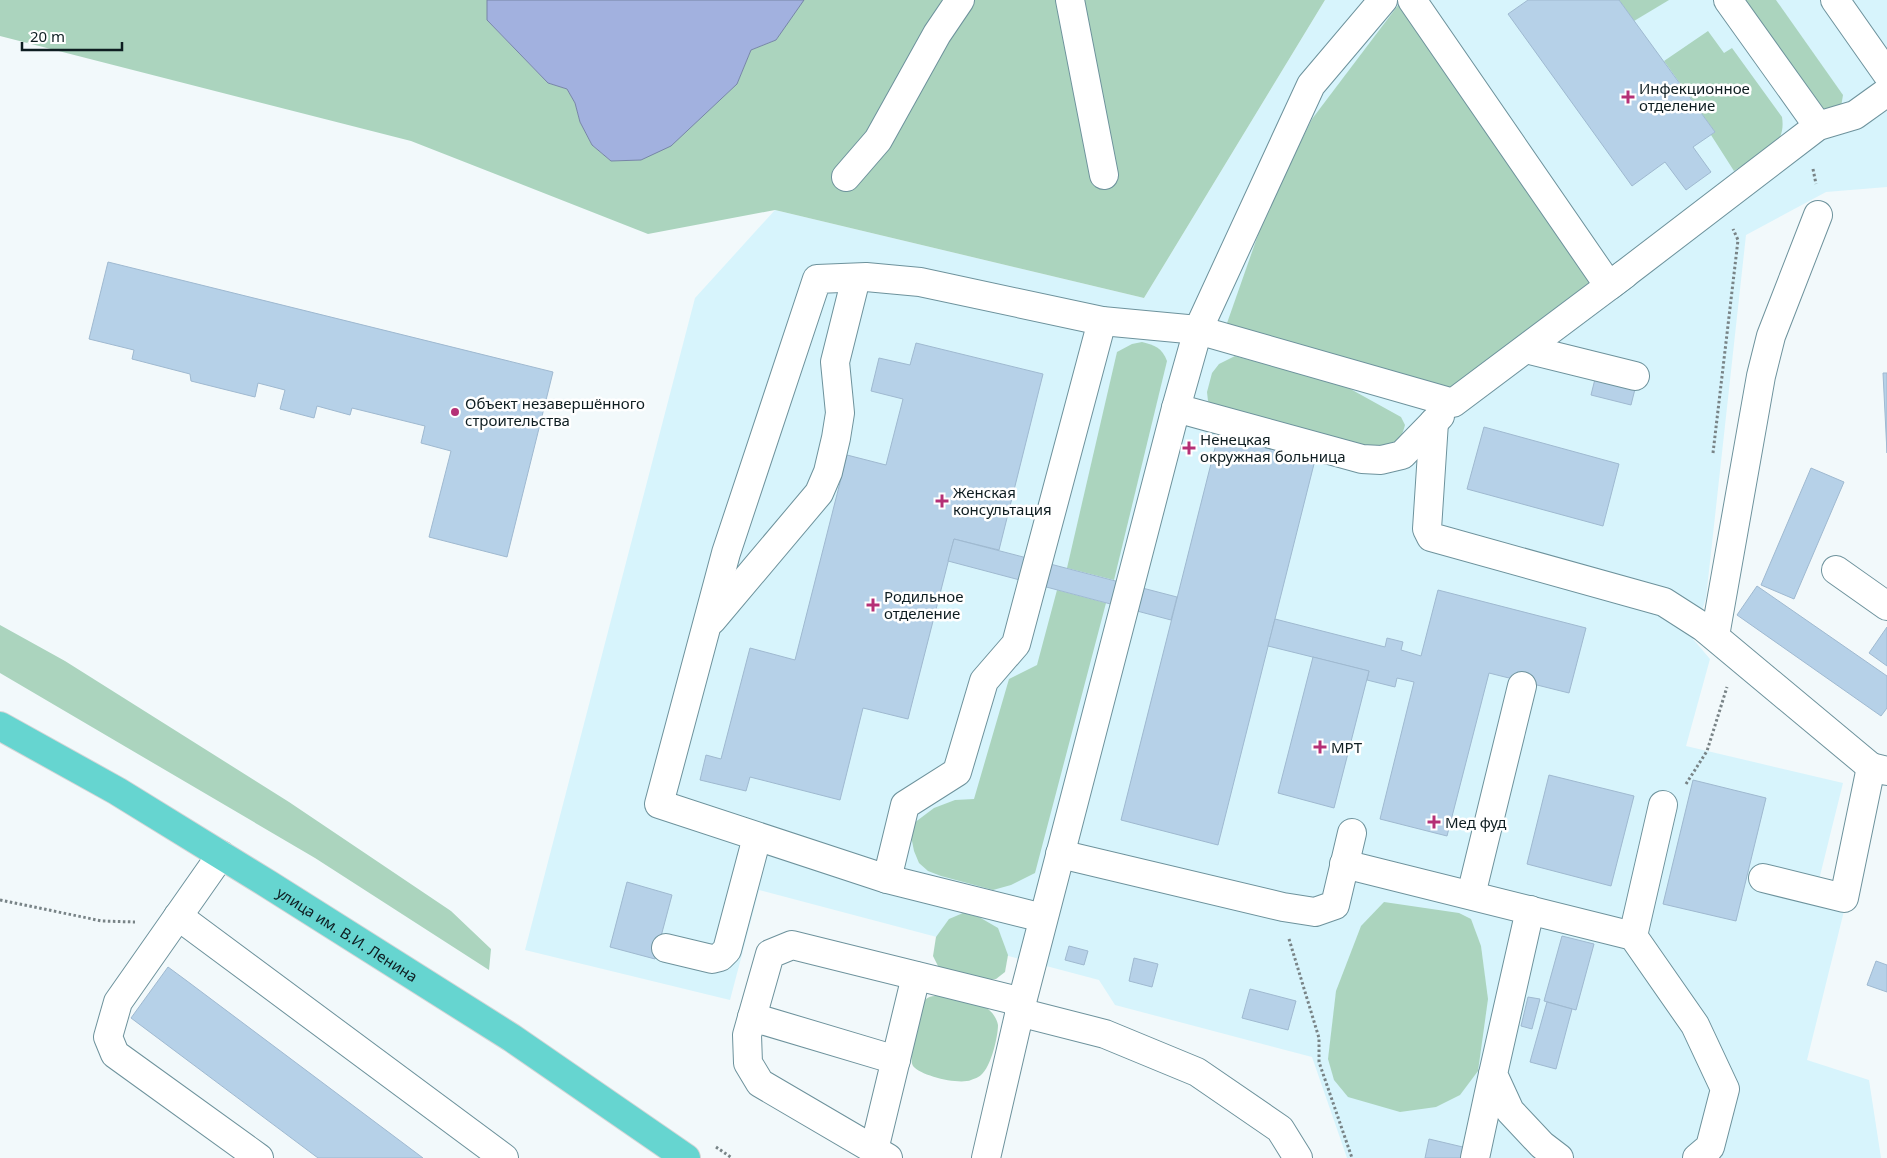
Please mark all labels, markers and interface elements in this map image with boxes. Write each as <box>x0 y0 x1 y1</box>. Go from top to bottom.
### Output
scale bar <box>22 20 122 52</box>
text: 20 m <box>30 26 65 46</box>
place label: Инфекционное отделение <box>1639 78 1750 115</box>
marker: Инфекционное отделение <box>1621 90 1635 104</box>
place label: Объект незавершённого строительства <box>465 393 645 430</box>
marker: Объект незавершённого строительства <box>449 406 461 418</box>
place label: Ненецкая окружная больница <box>1200 429 1346 466</box>
marker: Ненецкая окружная больница <box>1182 441 1196 455</box>
place label: Женская консультация <box>953 482 1052 519</box>
marker: Женская консультация <box>935 494 949 508</box>
place label: Родильное отделение <box>884 586 963 623</box>
marker: Родильное отделение <box>866 598 880 612</box>
place label: МРТ <box>1331 737 1363 757</box>
marker: МРТ <box>1313 740 1327 754</box>
place label: Мед фуд <box>1445 812 1506 832</box>
marker: Мед фуд <box>1427 815 1441 829</box>
street label: улица им. В.И. Ленина <box>273 882 422 986</box>

